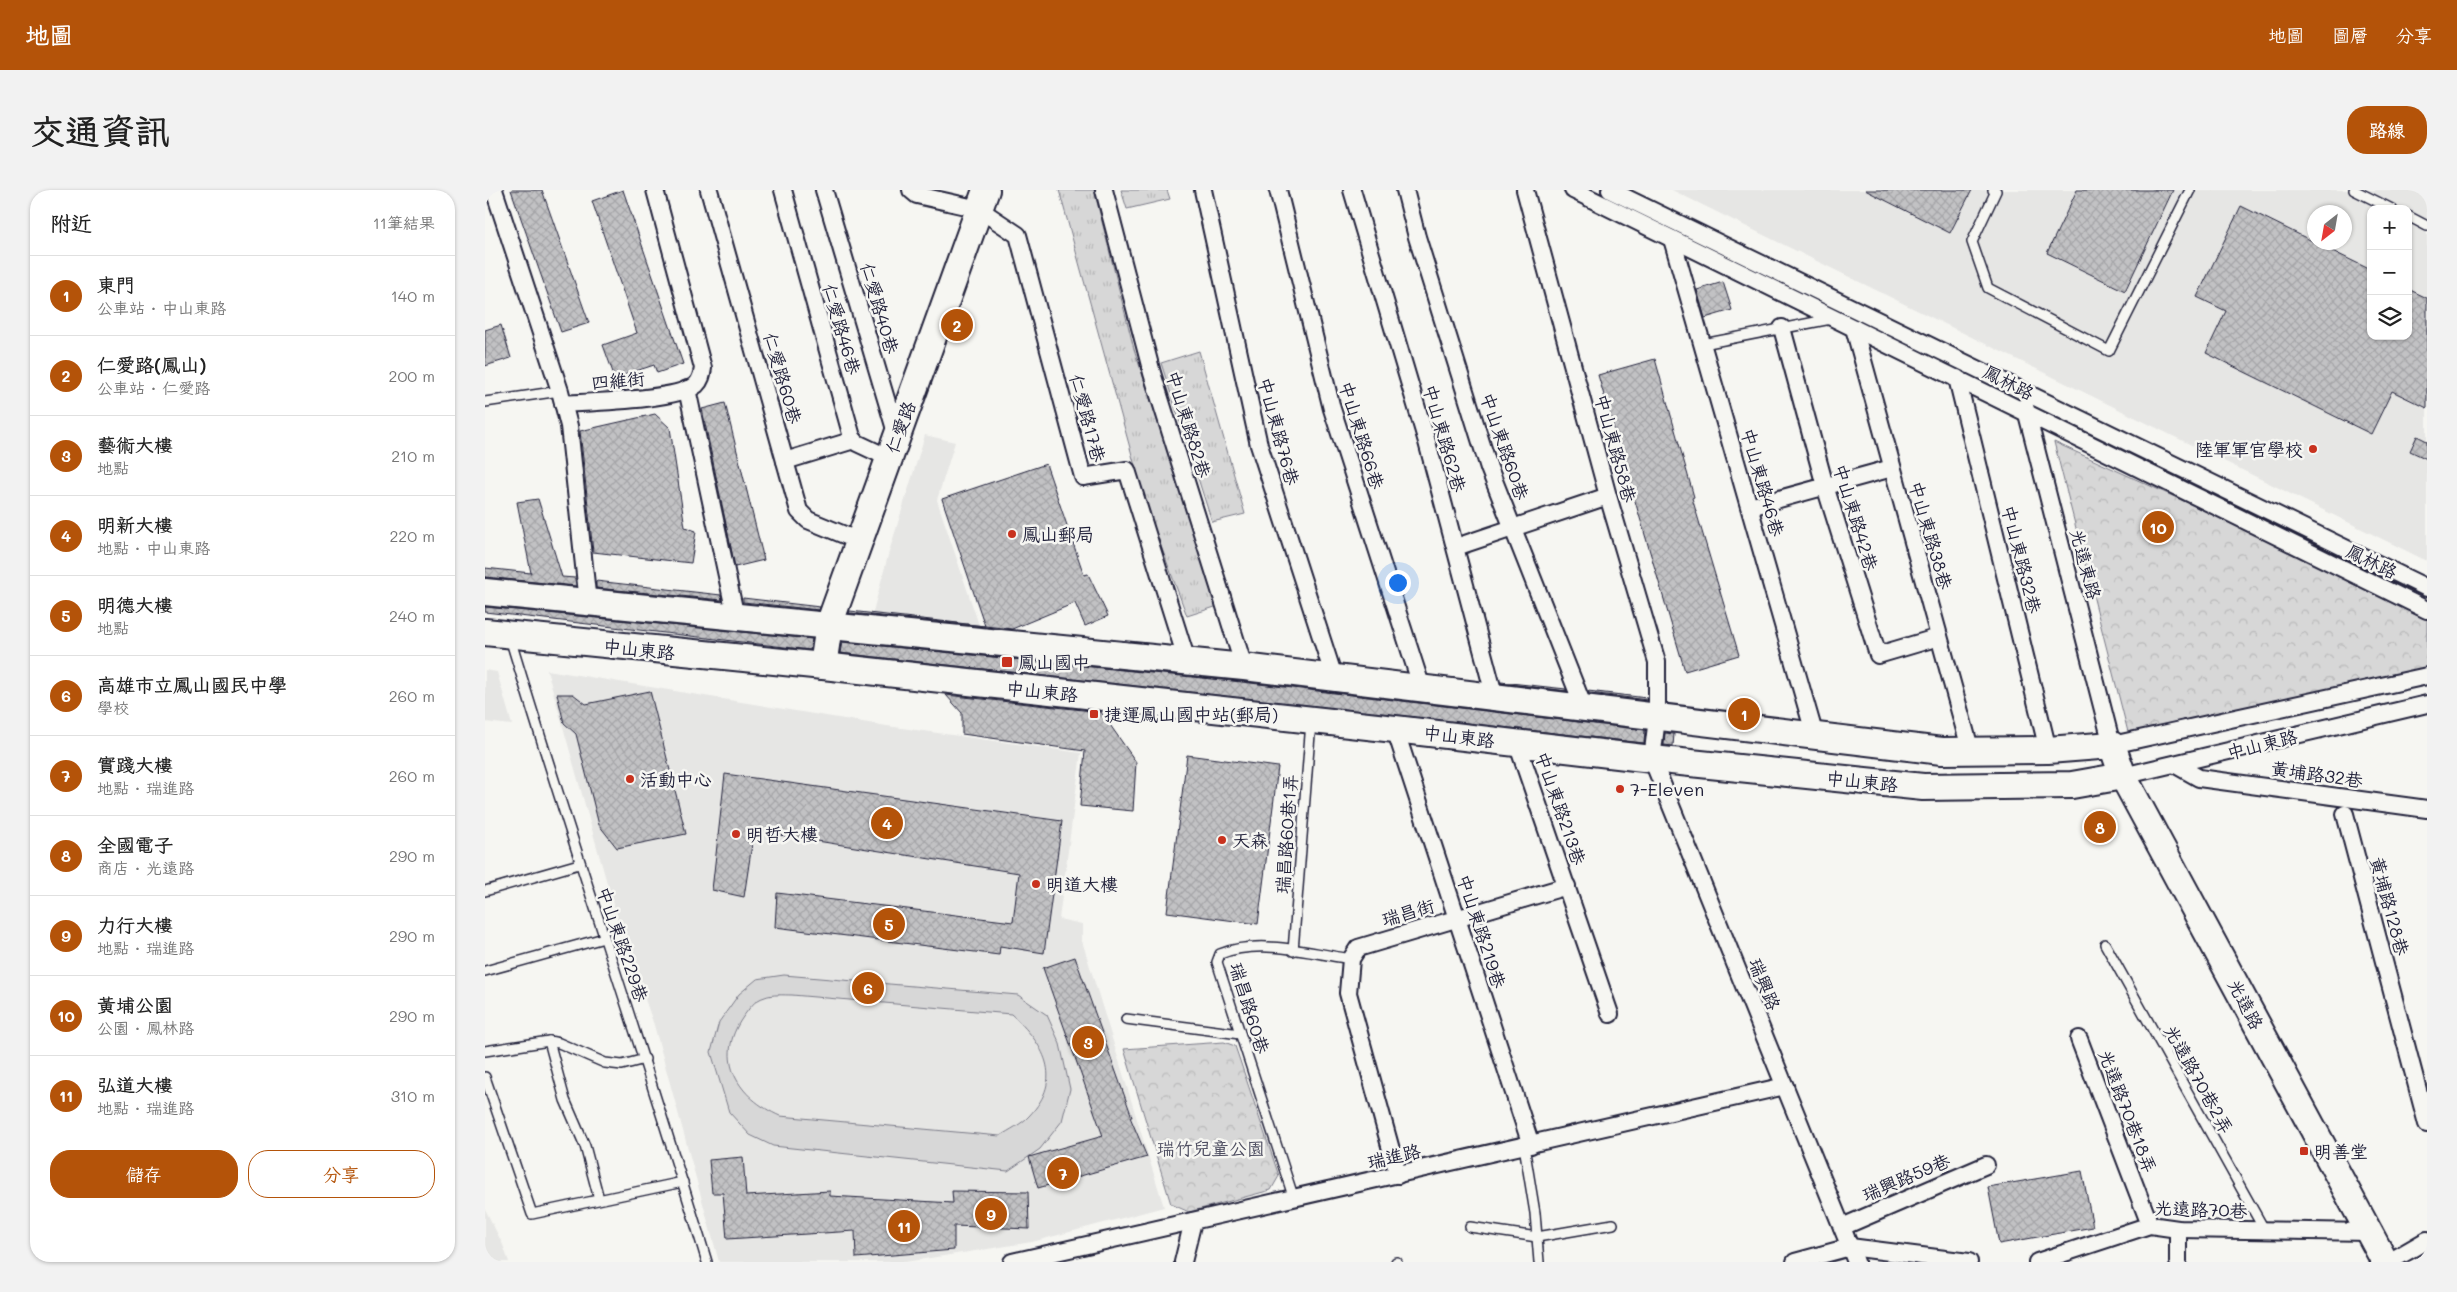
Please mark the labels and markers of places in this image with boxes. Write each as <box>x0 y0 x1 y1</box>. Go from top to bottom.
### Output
pin: 2 <box>941 306 973 344</box>
place label: 陸軍軍官學校 <box>2195 437 2303 461</box>
marker: 陸軍軍官學校 <box>2307 443 2319 455</box>
pin: 10 <box>2142 508 2174 546</box>
place label: 鳳山郵局 <box>1022 522 1094 546</box>
marker: 鳳山郵局 <box>1006 528 1018 540</box>
place label: 鳳山國中 <box>1018 650 1090 674</box>
marker: 鳳山國中 <box>1000 655 1014 669</box>
pin: 1 <box>1728 695 1760 733</box>
place label: 捷運鳳山國中站(郵局) <box>1104 702 1278 726</box>
marker: 捷運鳳山國中站(郵局) <box>1088 708 1100 720</box>
place label: 活動中心 <box>640 767 712 791</box>
marker: 活動中心 <box>624 773 636 785</box>
place label: 7-Eleven <box>1630 777 1704 801</box>
marker: 7-Eleven <box>1614 783 1626 795</box>
pin: 4 <box>871 804 903 842</box>
pin: 8 <box>2084 808 2116 846</box>
place label: 明哲大樓 <box>746 822 818 846</box>
marker: 明哲大樓 <box>730 828 742 840</box>
place label: 天森 <box>1232 828 1268 852</box>
marker: 天森 <box>1216 834 1228 846</box>
place label: 明道大樓 <box>1046 872 1118 896</box>
marker: 明道大樓 <box>1030 878 1042 890</box>
pin: 5 <box>873 905 905 943</box>
pin: 6 <box>852 969 884 1007</box>
pin: 3 <box>1072 1023 1104 1061</box>
place label: 明善堂 <box>2314 1139 2368 1163</box>
marker: 明善堂 <box>2298 1145 2310 1157</box>
pin: 7 <box>1047 1154 1079 1192</box>
pin: 9 <box>975 1195 1007 1233</box>
pin: 11 <box>888 1207 920 1245</box>

